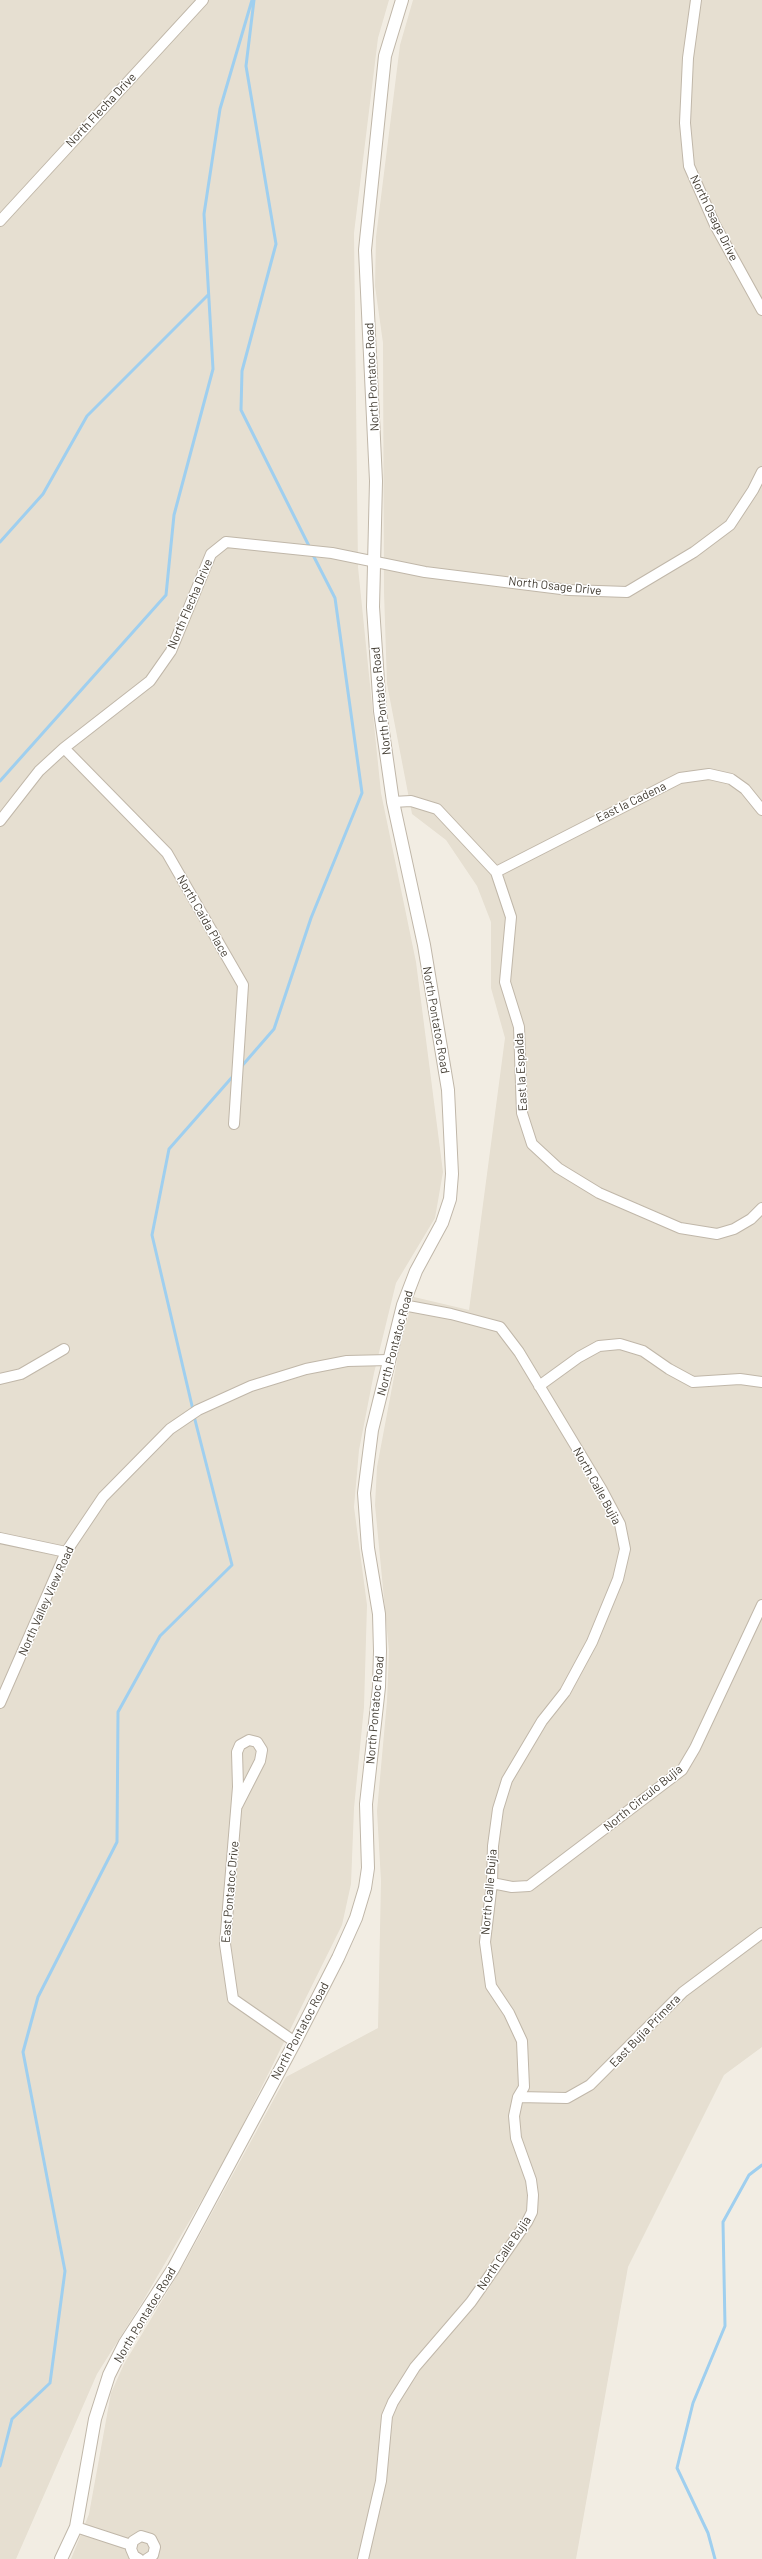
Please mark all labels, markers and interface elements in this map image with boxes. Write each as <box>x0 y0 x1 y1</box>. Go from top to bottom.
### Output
street label: North Flecha Drive <box>63 70 139 150</box>
street label: North Osage Drive <box>687 173 741 263</box>
street label: North Pontatoc Road <box>362 322 382 432</box>
street label: North Flecha Drive <box>165 557 215 651</box>
street label: North Osage Drive <box>508 574 602 598</box>
street label: North Pontatoc Road <box>368 646 394 756</box>
street label: East la Cadena <box>594 779 668 825</box>
street label: North Caida Place <box>174 872 232 960</box>
street label: North Pontatoc Road <box>419 965 453 1075</box>
street label: East la Espalda <box>512 1032 530 1112</box>
street label: North Pontatoc Road <box>374 1289 416 1397</box>
street label: North Calle Bujia <box>570 1445 624 1527</box>
street label: North Valley View Road <box>15 1544 77 1658</box>
street label: North Pontatoc Road <box>363 1655 387 1765</box>
street label: North Circulo Bujia <box>601 1762 685 1834</box>
street label: East Pontatoc Drive <box>218 1840 242 1944</box>
street label: North Calle Bujia <box>478 1849 500 1935</box>
street label: North Pontatoc Road <box>268 1980 332 2082</box>
street label: East Bujia Primera <box>607 1992 683 2070</box>
street label: North Calle Bujia <box>474 2213 534 2293</box>
street label: North Pontatoc Road <box>111 2265 179 2365</box>

